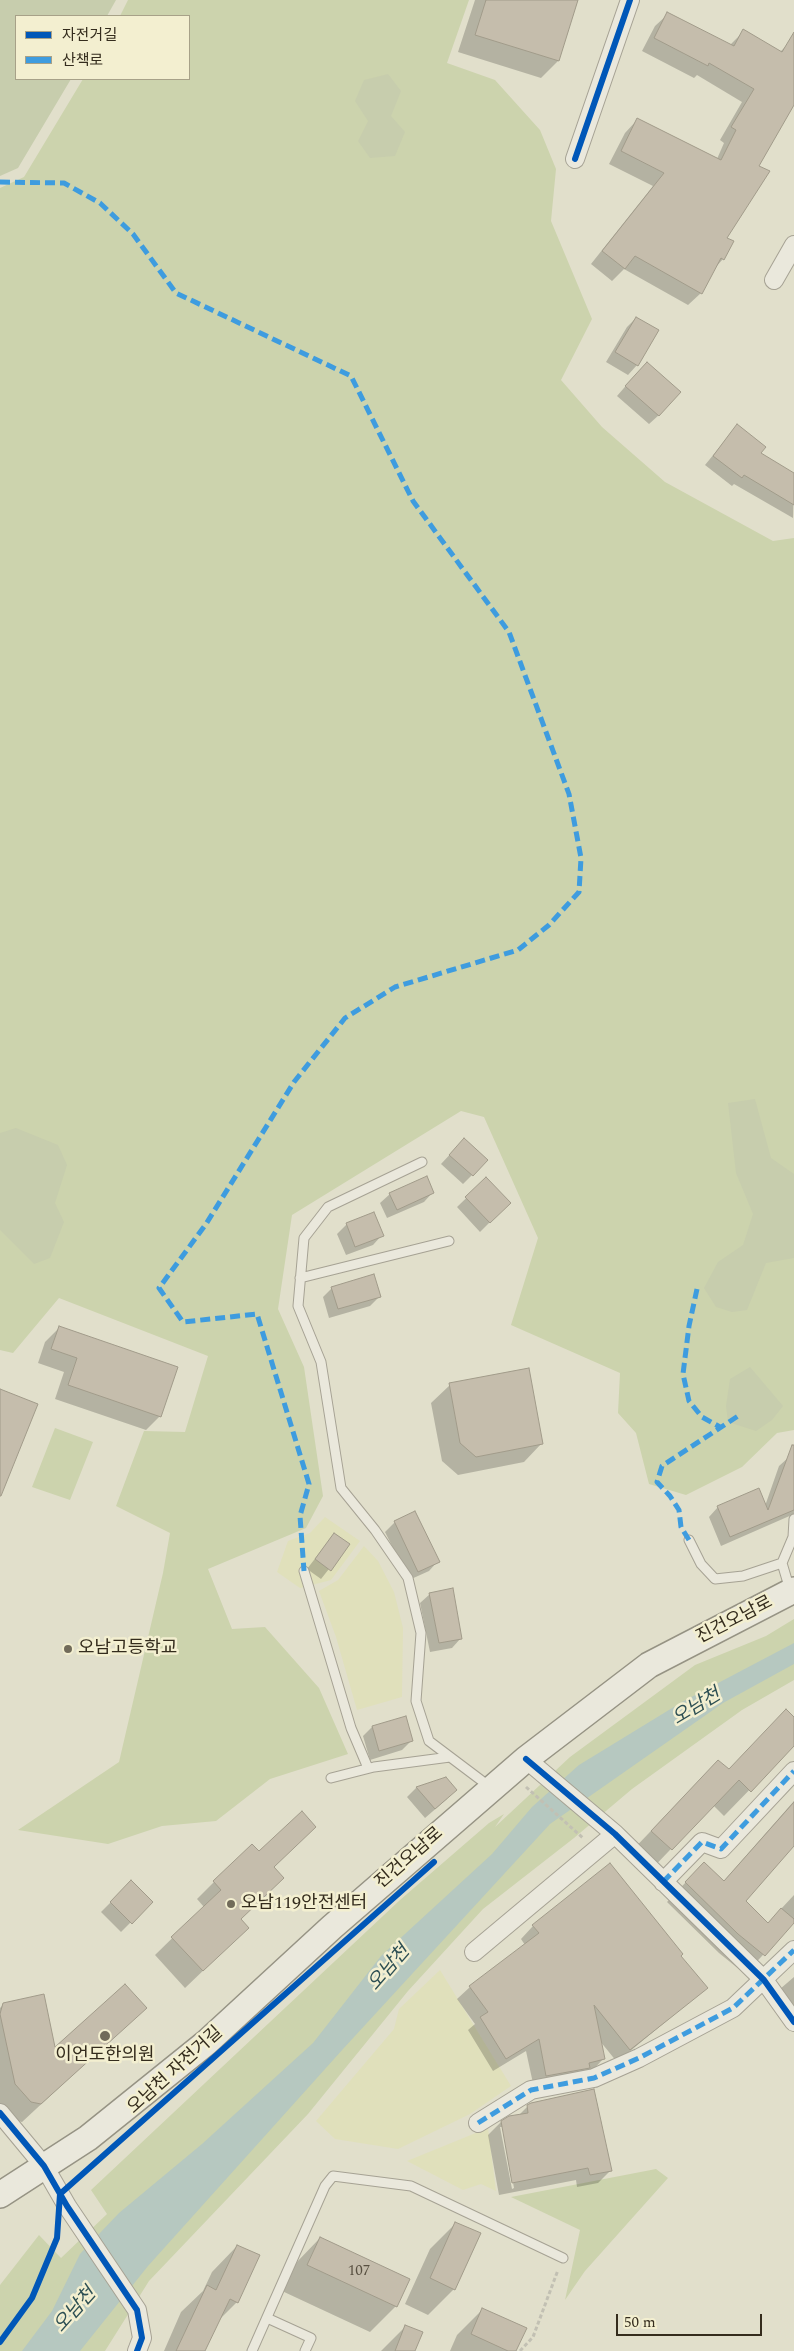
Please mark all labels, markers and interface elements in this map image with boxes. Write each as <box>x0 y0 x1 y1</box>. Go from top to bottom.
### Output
legend <box>15 15 190 80</box>
text: 자전거길 <box>62 24 117 47</box>
text: 산책로 <box>62 49 103 72</box>
street label: 진건오남로 <box>693 1593 777 1649</box>
place label: 오남고등학교 <box>78 1638 177 1660</box>
marker: 오남고등학교 <box>62 1643 74 1655</box>
water label: 오남천 <box>669 1685 725 1731</box>
street label: 진건오남로 <box>372 1824 448 1894</box>
place label: 오남119안전센터 <box>241 1893 367 1915</box>
marker: 오남119안전센터 <box>225 1898 237 1910</box>
water label: 오남천 <box>364 1942 416 1996</box>
street label: 오남천 자전거길 <box>124 2023 228 2119</box>
marker: 이언도한의원 <box>98 2029 112 2043</box>
place label: 이언도한의원 <box>55 2045 155 2067</box>
house number: 107 <box>348 2263 370 2281</box>
water label: 오남천 <box>50 2284 102 2338</box>
scale bar <box>619 2304 765 2336</box>
text: 50 m <box>624 2311 656 2334</box>

